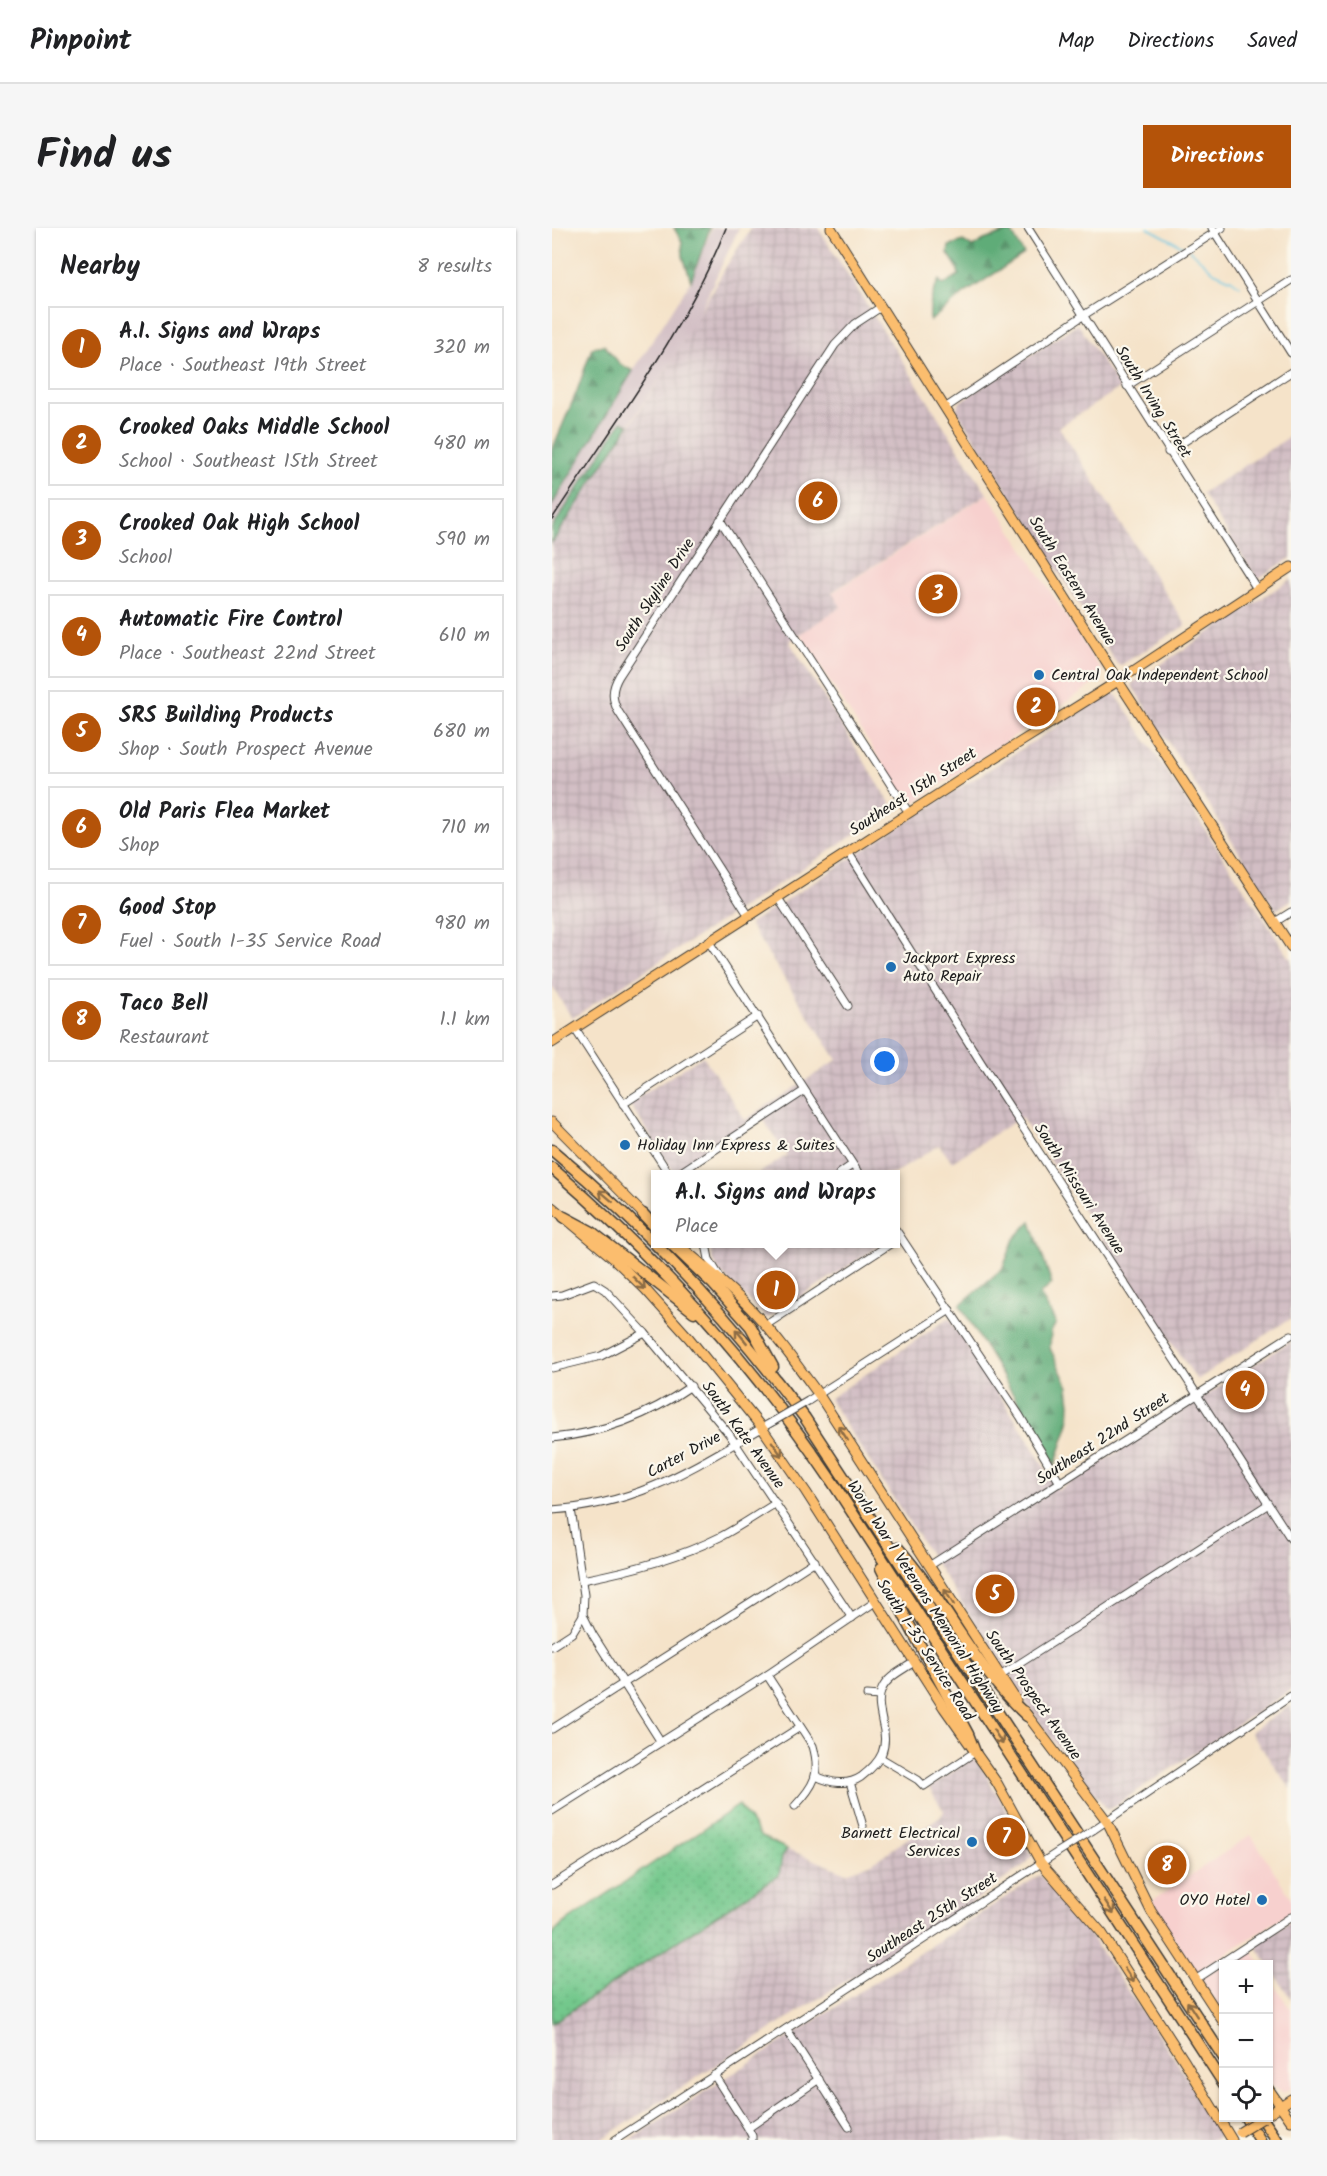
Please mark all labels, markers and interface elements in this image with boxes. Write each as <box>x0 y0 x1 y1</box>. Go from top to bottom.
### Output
text: Pinpoint <box>30 19 131 64</box>
text: Map <box>1058 25 1094 58</box>
text: Directions <box>1127 25 1214 58</box>
text: Saved <box>1247 25 1297 58</box>
text: Find us <box>36 123 172 190</box>
button: Directions <box>1143 125 1291 188</box>
text: Nearby <box>60 246 140 288</box>
text: 8 results <box>417 251 492 283</box>
text: A.I. Signs and Wraps <box>119 315 320 350</box>
text: 1 <box>78 332 85 364</box>
text: 320 m <box>433 332 490 364</box>
street label: South Irving Street <box>1108 341 1198 464</box>
text: Place · Southeast 19th Street <box>119 350 366 382</box>
text: Crooked Oaks Middle School <box>119 411 389 446</box>
text: 2 <box>76 428 87 460</box>
text: 480 m <box>433 428 490 460</box>
text: School · Southeast 15th Street <box>119 446 378 478</box>
pin: 6 <box>798 478 838 524</box>
text: Crooked Oak High School <box>119 507 359 542</box>
street label: South Eastern Avenue <box>1022 511 1122 651</box>
text: 3 <box>76 524 87 556</box>
text: 590 m <box>436 524 490 556</box>
street label: South Skyline Drive <box>609 533 701 657</box>
text: School <box>119 542 172 574</box>
pin: 3 <box>918 572 958 616</box>
text: Automatic Fire Control <box>119 603 342 638</box>
text: 4 <box>76 620 87 652</box>
text: 610 m <box>439 620 490 652</box>
text: Place · Southeast 22nd Street <box>119 638 376 670</box>
place label: Central Oak Independent School <box>1051 663 1268 688</box>
marker: Central Oak Independent School <box>1032 668 1046 682</box>
pin: 2 <box>1016 684 1056 730</box>
text: SRS Building Products <box>119 699 333 734</box>
text: 5 <box>76 716 87 748</box>
text: 680 m <box>433 716 490 748</box>
text: Shop · South Prospect Avenue <box>119 734 373 766</box>
street label: Southeast 15th Street <box>844 741 982 843</box>
text: Old Paris Flea Market <box>119 795 330 830</box>
text: 6 <box>76 812 87 844</box>
text: 710 m <box>441 812 490 844</box>
text: Shop <box>119 830 159 862</box>
text: Good Stop <box>119 891 216 926</box>
text: 7 <box>77 908 86 940</box>
text: 980 m <box>434 908 490 940</box>
text: Fuel · South I-35 Service Road <box>119 926 381 958</box>
place label: Jackport Express Auto Repair <box>903 946 1016 989</box>
marker: Jackport Express Auto Repair <box>884 960 898 974</box>
text: Taco Bell <box>119 987 208 1022</box>
text: 8 <box>76 1004 87 1036</box>
text: 1.1 km <box>439 1004 490 1036</box>
text: Restaurant <box>119 1022 209 1054</box>
your location <box>870 1047 899 1076</box>
street label: South Missouri Avenue <box>1027 1118 1131 1260</box>
place label: Holiday Inn Express & Suites <box>637 1133 835 1158</box>
marker: Holiday Inn Express & Suites <box>618 1138 632 1152</box>
popup <box>651 1170 900 1248</box>
text: A.I. Signs and Wraps <box>675 1176 876 1211</box>
one-way arrow <box>599 1189 614 1203</box>
text: Place <box>675 1211 718 1243</box>
pin: 1 <box>756 1268 796 1312</box>
one-way arrow <box>631 1276 646 1291</box>
one-way arrow <box>734 1329 748 1344</box>
pin: 4 <box>1226 1368 1264 1412</box>
street label: South Kate Avenue <box>695 1376 791 1494</box>
street label: Southeast 22nd Street <box>1031 1386 1175 1492</box>
street label: Carter Drive <box>642 1425 726 1485</box>
one-way arrow <box>837 1425 850 1442</box>
one-way arrow <box>771 1440 783 1457</box>
street label: World War I Veterans Memorial Highway <box>840 1476 1010 1719</box>
pin: 5 <box>976 1572 1014 1616</box>
street label: South I-35 Service Road <box>869 1574 981 1727</box>
one-way arrow <box>942 1589 955 1606</box>
street label: South Prospect Avenue <box>978 1625 1088 1765</box>
one-way arrow <box>992 1728 1004 1745</box>
pin: 7 <box>986 1814 1026 1860</box>
place label: Barnett Electrical Services <box>841 1821 960 1864</box>
marker: Barnett Electrical Services <box>965 1835 979 1849</box>
pin: 8 <box>1148 1842 1186 1888</box>
street label: Southeast 25th Street <box>861 1866 1003 1970</box>
place label: OYO Hotel <box>1179 1888 1250 1913</box>
marker: OYO Hotel <box>1255 1893 1269 1907</box>
one-way arrow <box>1102 1898 1115 1915</box>
map controls <box>1219 1960 1273 2122</box>
button: + <box>1219 1960 1273 2014</box>
one-way arrow <box>1123 1966 1135 1983</box>
one-way arrow <box>1185 2001 1198 2018</box>
button: − <box>1219 2014 1273 2068</box>
button: locate <box>1219 2068 1273 2122</box>

